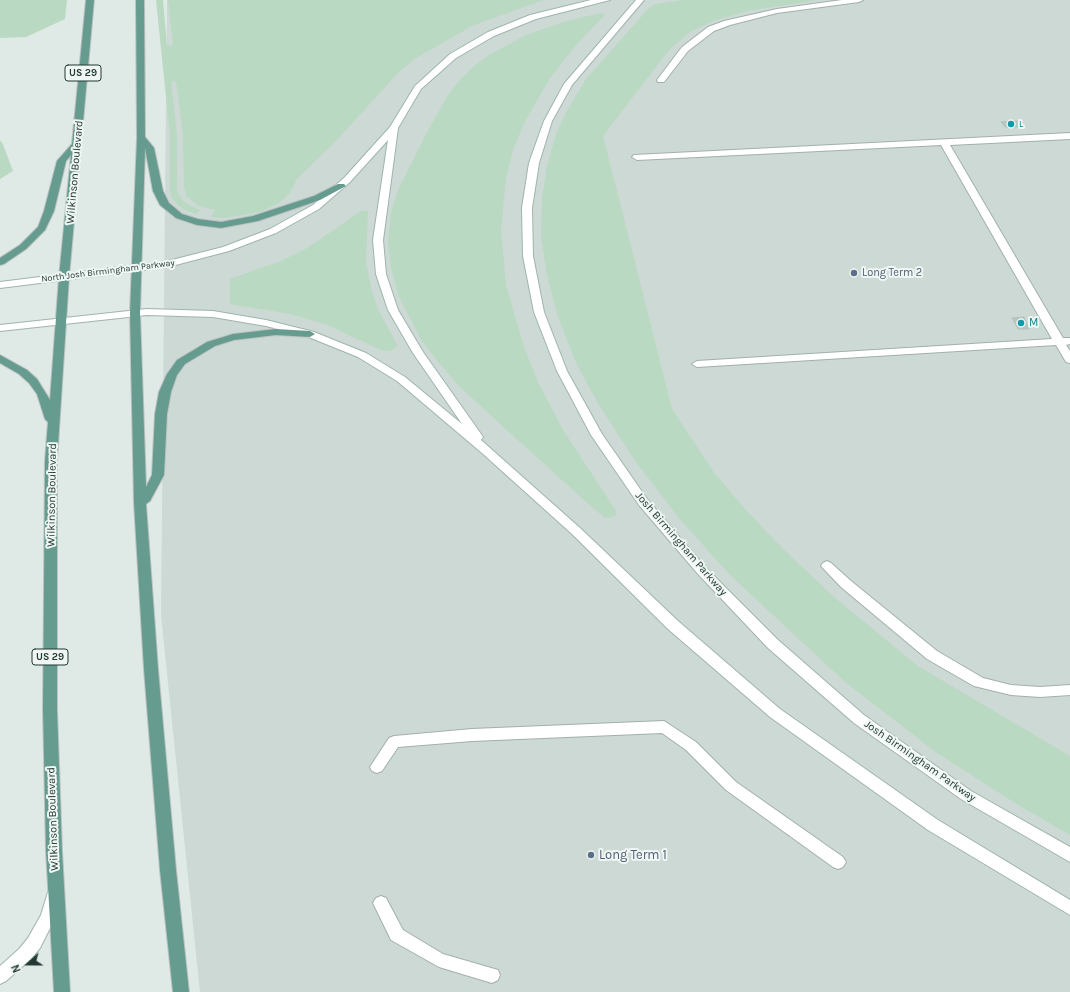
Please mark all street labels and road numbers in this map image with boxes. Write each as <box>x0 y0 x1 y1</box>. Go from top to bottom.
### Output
road number: US 29 <box>65 65 101 81</box>
street label: Wilkinson Boulevard <box>64 120 86 224</box>
street label: North Josh Birmingham Parkway <box>41 257 175 285</box>
street label: Wilkinson Boulevard <box>44 443 60 547</box>
street label: Josh Birmingham Parkway <box>632 489 730 599</box>
road number: US 29 <box>32 649 68 665</box>
street label: Josh Birmingham Parkway <box>862 717 978 805</box>
street label: Wilkinson Boulevard <box>45 767 61 871</box>

